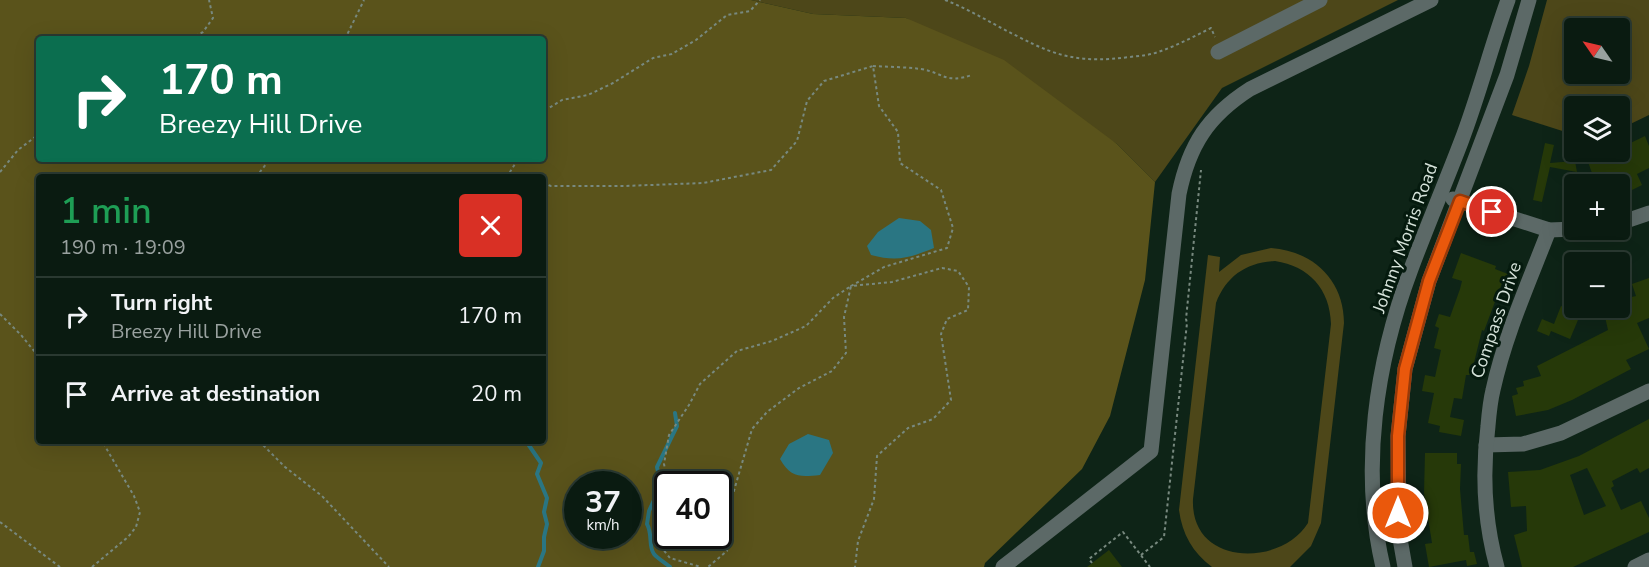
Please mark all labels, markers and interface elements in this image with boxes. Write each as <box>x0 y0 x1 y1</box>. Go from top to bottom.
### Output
north arrow <box>1564 18 1630 84</box>
map controls <box>1564 18 1630 318</box>
text: 170 m <box>159 52 283 109</box>
icon: right <box>60 60 138 138</box>
button: layers <box>1564 96 1630 162</box>
text: Breezy Hill Drive <box>159 106 362 143</box>
street label: Johnny Morris Road <box>1366 160 1443 317</box>
button: + <box>1564 174 1630 240</box>
pin <box>1466 186 1517 237</box>
text: 1 min <box>60 187 152 236</box>
button: close <box>459 194 522 257</box>
icon: arrive <box>1475 195 1508 228</box>
text: 190 m · 19:09 <box>60 234 186 261</box>
button: − <box>1564 252 1630 318</box>
street label: Compass Drive <box>1465 259 1527 381</box>
text: Turn right <box>111 288 212 318</box>
icon: right <box>60 300 93 333</box>
text: 170 m <box>458 301 522 331</box>
text: Breezy Hill Drive <box>111 318 262 345</box>
icon: arrive <box>60 378 93 411</box>
text: Arrive at destination <box>111 379 320 409</box>
text: 20 m <box>471 379 522 409</box>
speed limit sign: 40 <box>654 471 732 549</box>
position arrow <box>1366 481 1430 545</box>
text: 37 <box>585 482 621 523</box>
text: km/h <box>586 515 620 535</box>

